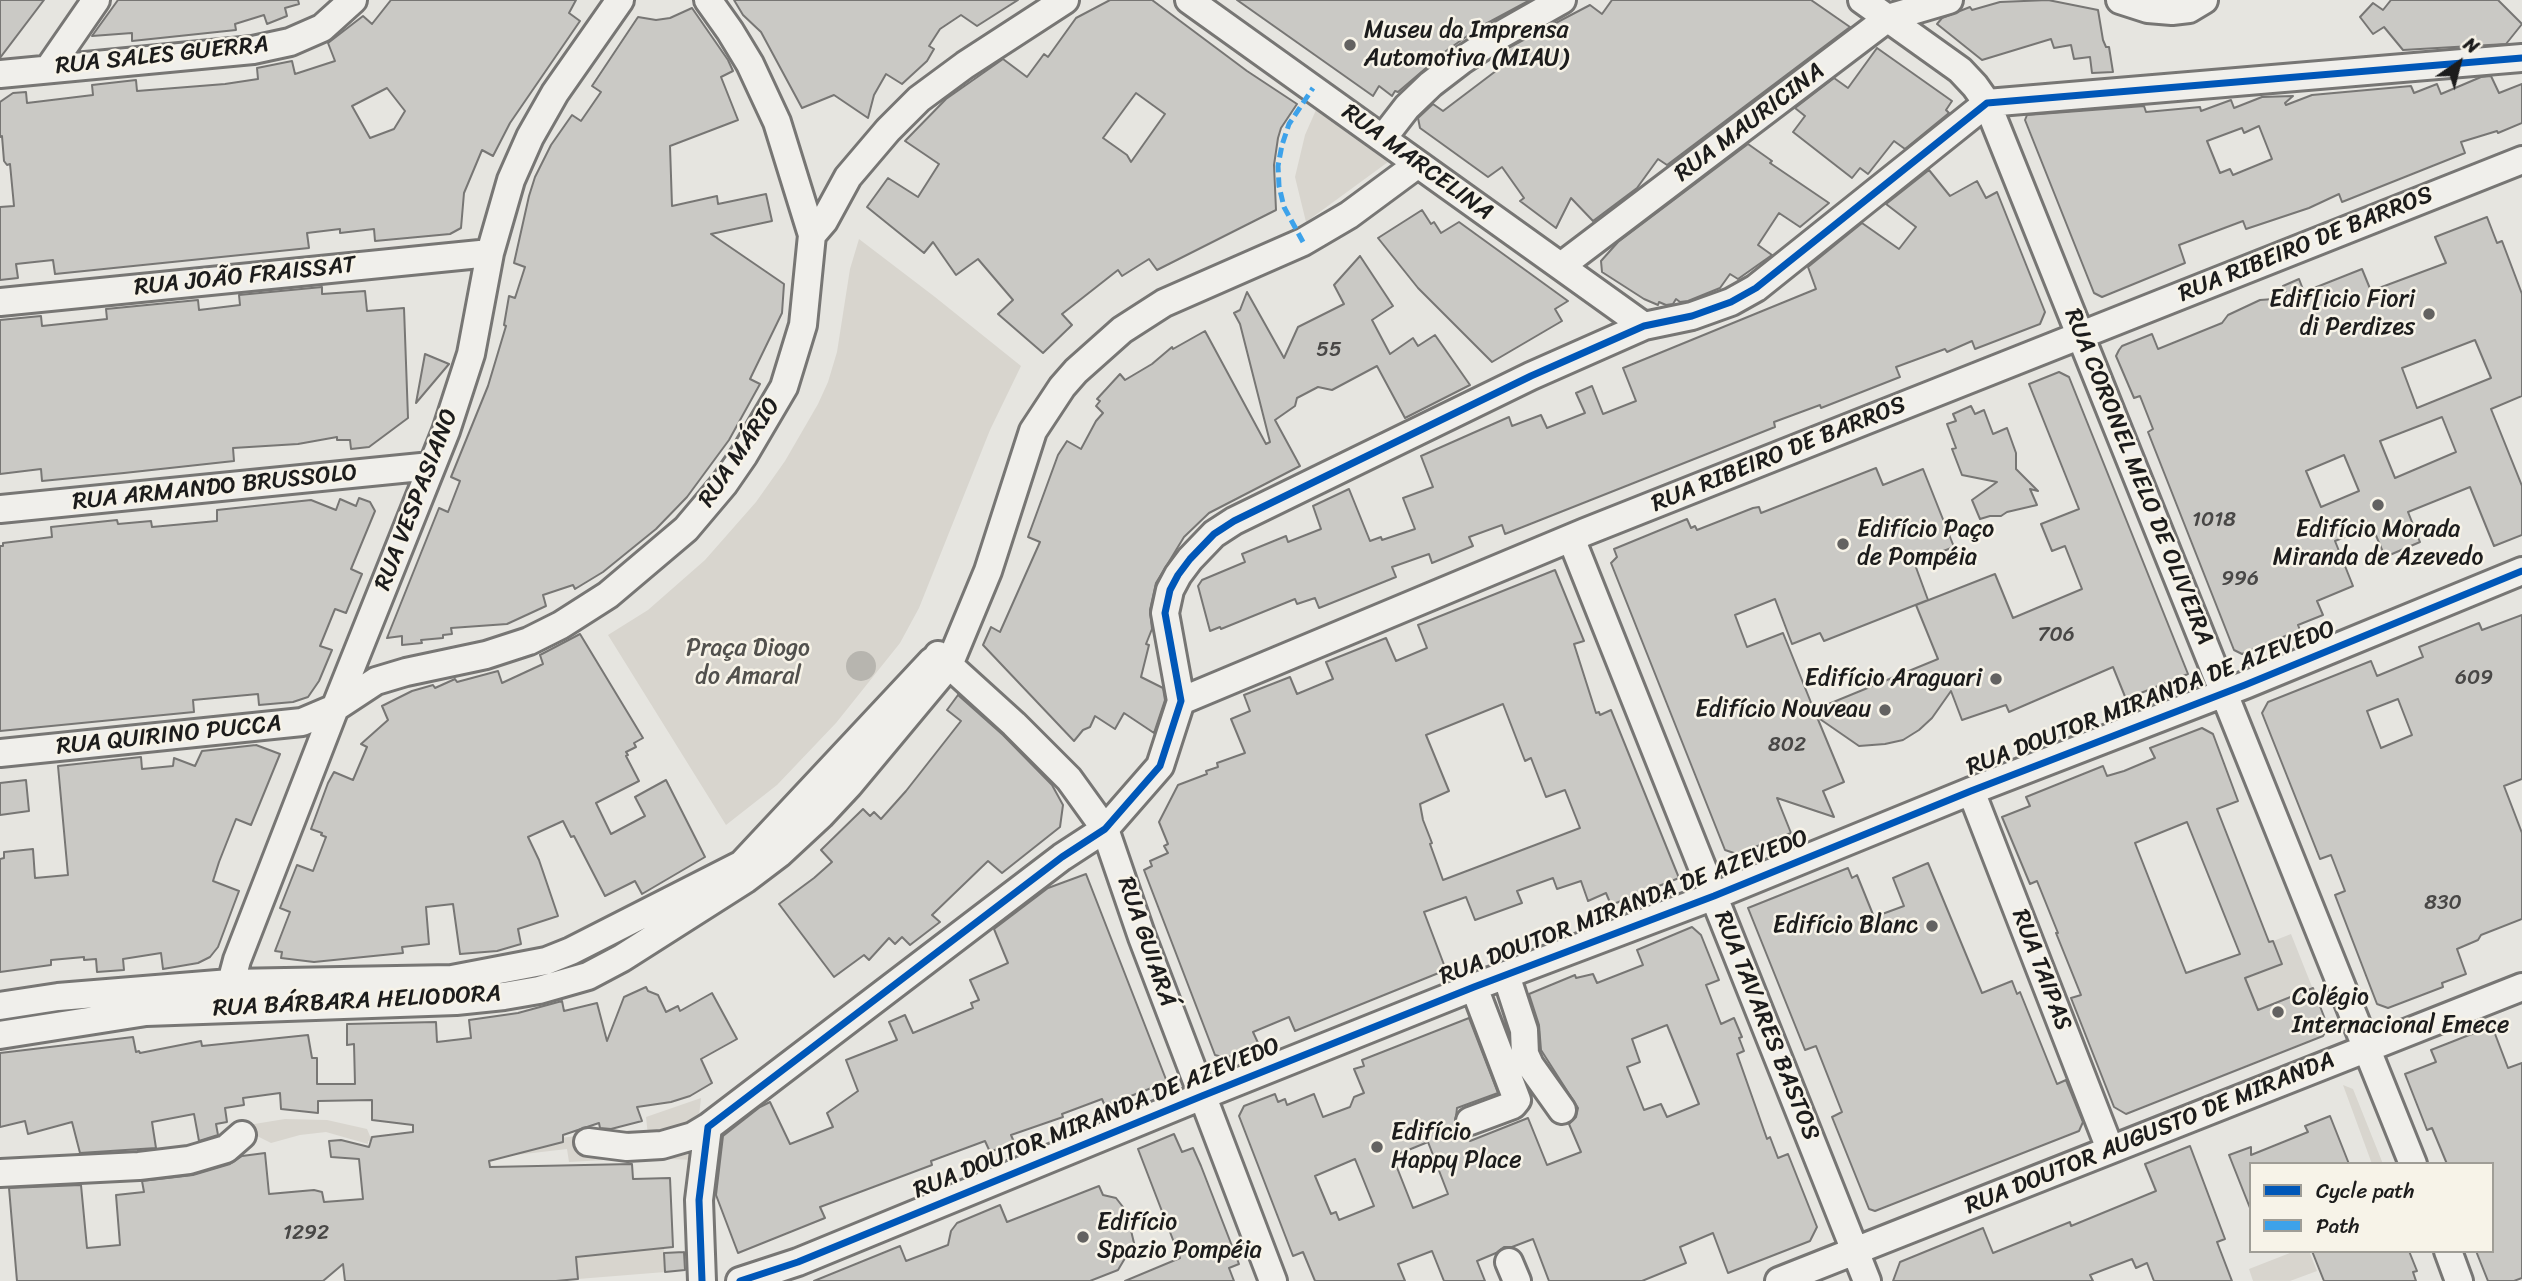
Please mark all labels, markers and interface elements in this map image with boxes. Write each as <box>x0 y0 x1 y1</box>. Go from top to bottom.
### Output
place label: Museu da Imprensa Automotiva (MIAU) <box>1364 17 1569 73</box>
north arrow <box>2424 28 2494 98</box>
text: N <box>2456 28 2486 63</box>
street label: RUA SALES GUERRA <box>54 30 270 82</box>
marker: Museu da Imprensa Automotiva (MIAU) <box>1342 37 1358 53</box>
street label: RUA MAURICINA <box>1669 57 1831 189</box>
street label: RUA MARCELINA <box>1336 99 1498 227</box>
street label: RUA RIBEIRO DE BARROS <box>2175 181 2437 309</box>
street label: RUA JOÃO FRAISSAT <box>133 251 357 303</box>
place label: Edif[icio Fiori di Perdizes <box>2269 286 2415 342</box>
street label: RUA CORONEL MELO DE OLIVEIRA <box>2057 305 2219 649</box>
marker: Edif[icio Fiori di Perdizes <box>2421 306 2437 322</box>
house number: 55 <box>1316 338 1342 364</box>
street label: RUA RIBEIRO DE BARROS <box>1648 391 1910 519</box>
street label: RUA MÁRIO <box>693 393 787 513</box>
street label: RUA VESPASIANO <box>369 405 465 595</box>
street label: RUA ARMANDO BRUSSOLO <box>71 459 359 517</box>
marker: Edifício Morada Miranda de Azevedo <box>2370 497 2386 513</box>
house number: 1018 <box>2192 508 2236 534</box>
place label: Edifício Paço de Pompéia <box>1857 516 1994 572</box>
place label: Edifício Morada Miranda de Azevedo <box>2273 516 2483 572</box>
marker: Edifício Paço de Pompéia <box>1835 536 1851 552</box>
house number: 996 <box>2221 567 2259 593</box>
street label: RUA DOUTOR MIRANDA DE AZEVEDO <box>1963 615 2339 783</box>
house number: 706 <box>2037 623 2075 649</box>
park label: Praça Diogo do Amaral <box>686 635 810 691</box>
place label: Edifício Araguari <box>1805 665 1982 693</box>
house number: 609 <box>2455 666 2493 692</box>
marker: Edifício Araguari <box>1988 671 2004 687</box>
place label: Edifício Nouveau <box>1695 696 1871 724</box>
marker: Edifício Nouveau <box>1877 702 1893 718</box>
street label: RUA QUIRINO PUCCA <box>55 710 283 762</box>
house number: 802 <box>1768 733 1806 759</box>
street label: RUA DOUTOR MIRANDA DE AZEVEDO <box>1436 824 1812 992</box>
street label: RUA GUIARÁ <box>1110 873 1182 1011</box>
house number: 830 <box>2424 891 2462 917</box>
street label: RUA TAIPAS <box>2005 905 2077 1035</box>
street label: RUA TAVARES BASTOS <box>1707 907 1825 1145</box>
place label: Edifício Blanc <box>1773 912 1918 940</box>
marker: Edifício Blanc <box>1924 918 1940 934</box>
street label: RUA BÁRBARA HELIODORA <box>212 980 502 1024</box>
place label: Colégio Internacional Emece <box>2292 984 2509 1040</box>
marker: Colégio Internacional Emece <box>2270 1004 2286 1020</box>
street label: RUA DOUTOR MIRANDA DE AZEVEDO <box>910 1032 1284 1206</box>
street label: RUA DOUTOR AUGUSTO DE MIRANDA <box>1961 1046 2339 1222</box>
place label: Edifício Happy Place <box>1391 1119 1522 1175</box>
marker: Edifício Happy Place <box>1369 1139 1385 1155</box>
legend <box>2249 1162 2494 1253</box>
text: Cycle path <box>2316 1172 2415 1210</box>
text: Path <box>2316 1207 2359 1245</box>
place label: Edifício Spazio Pompéia <box>1097 1209 1262 1265</box>
house number: 1292 <box>283 1221 329 1247</box>
marker: Edifício Spazio Pompéia <box>1075 1229 1091 1245</box>

